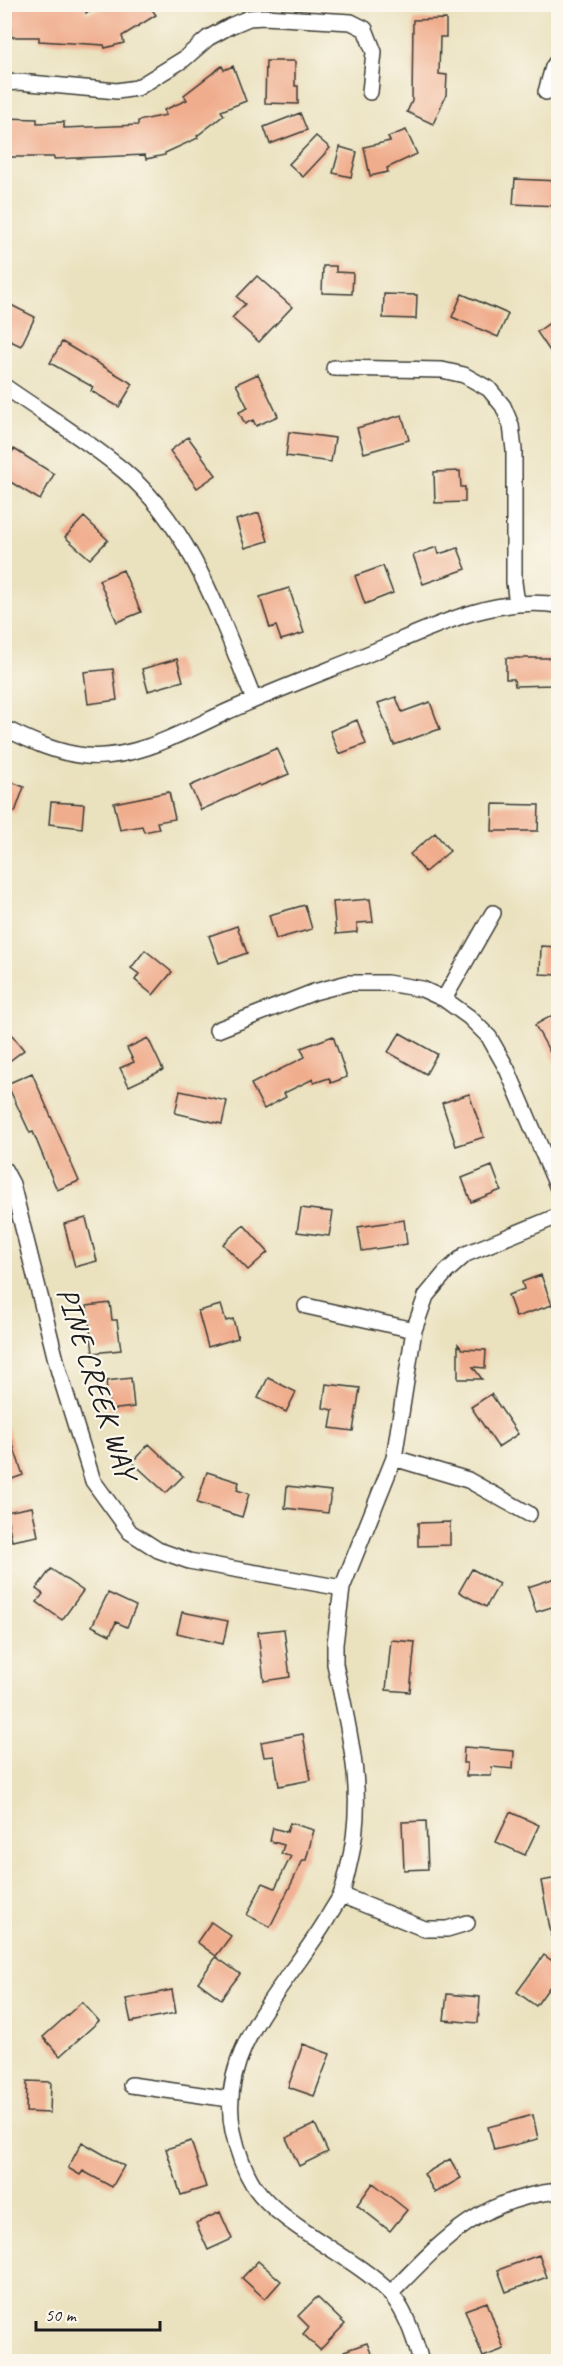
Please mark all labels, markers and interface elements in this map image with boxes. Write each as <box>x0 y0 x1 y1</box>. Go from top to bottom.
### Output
street label: PINE CREEK WAY <box>48 1282 148 1489</box>
scale bar <box>36 2294 160 2332</box>
text: 50 m <box>45 2304 78 2326</box>

